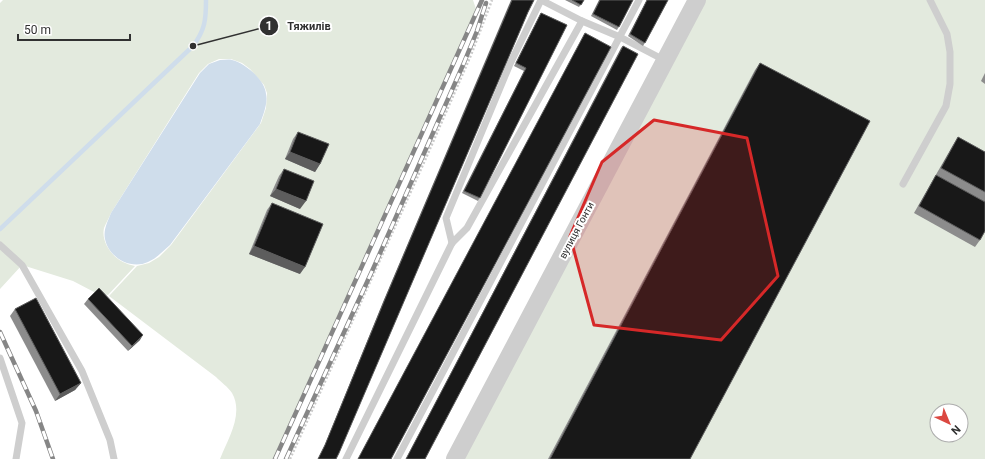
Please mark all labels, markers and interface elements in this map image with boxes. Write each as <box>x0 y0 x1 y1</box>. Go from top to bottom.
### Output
callout: Тяжилів <box>259 15 338 38</box>
scale bar <box>18 16 130 42</box>
text: 1 <box>266 19 272 33</box>
text: Тяжилів <box>287 20 331 33</box>
text: 50 m <box>24 23 51 37</box>
street label: вулиця Гонти <box>557 200 596 260</box>
north arrow <box>929 403 969 443</box>
text: N <box>948 422 963 437</box>

